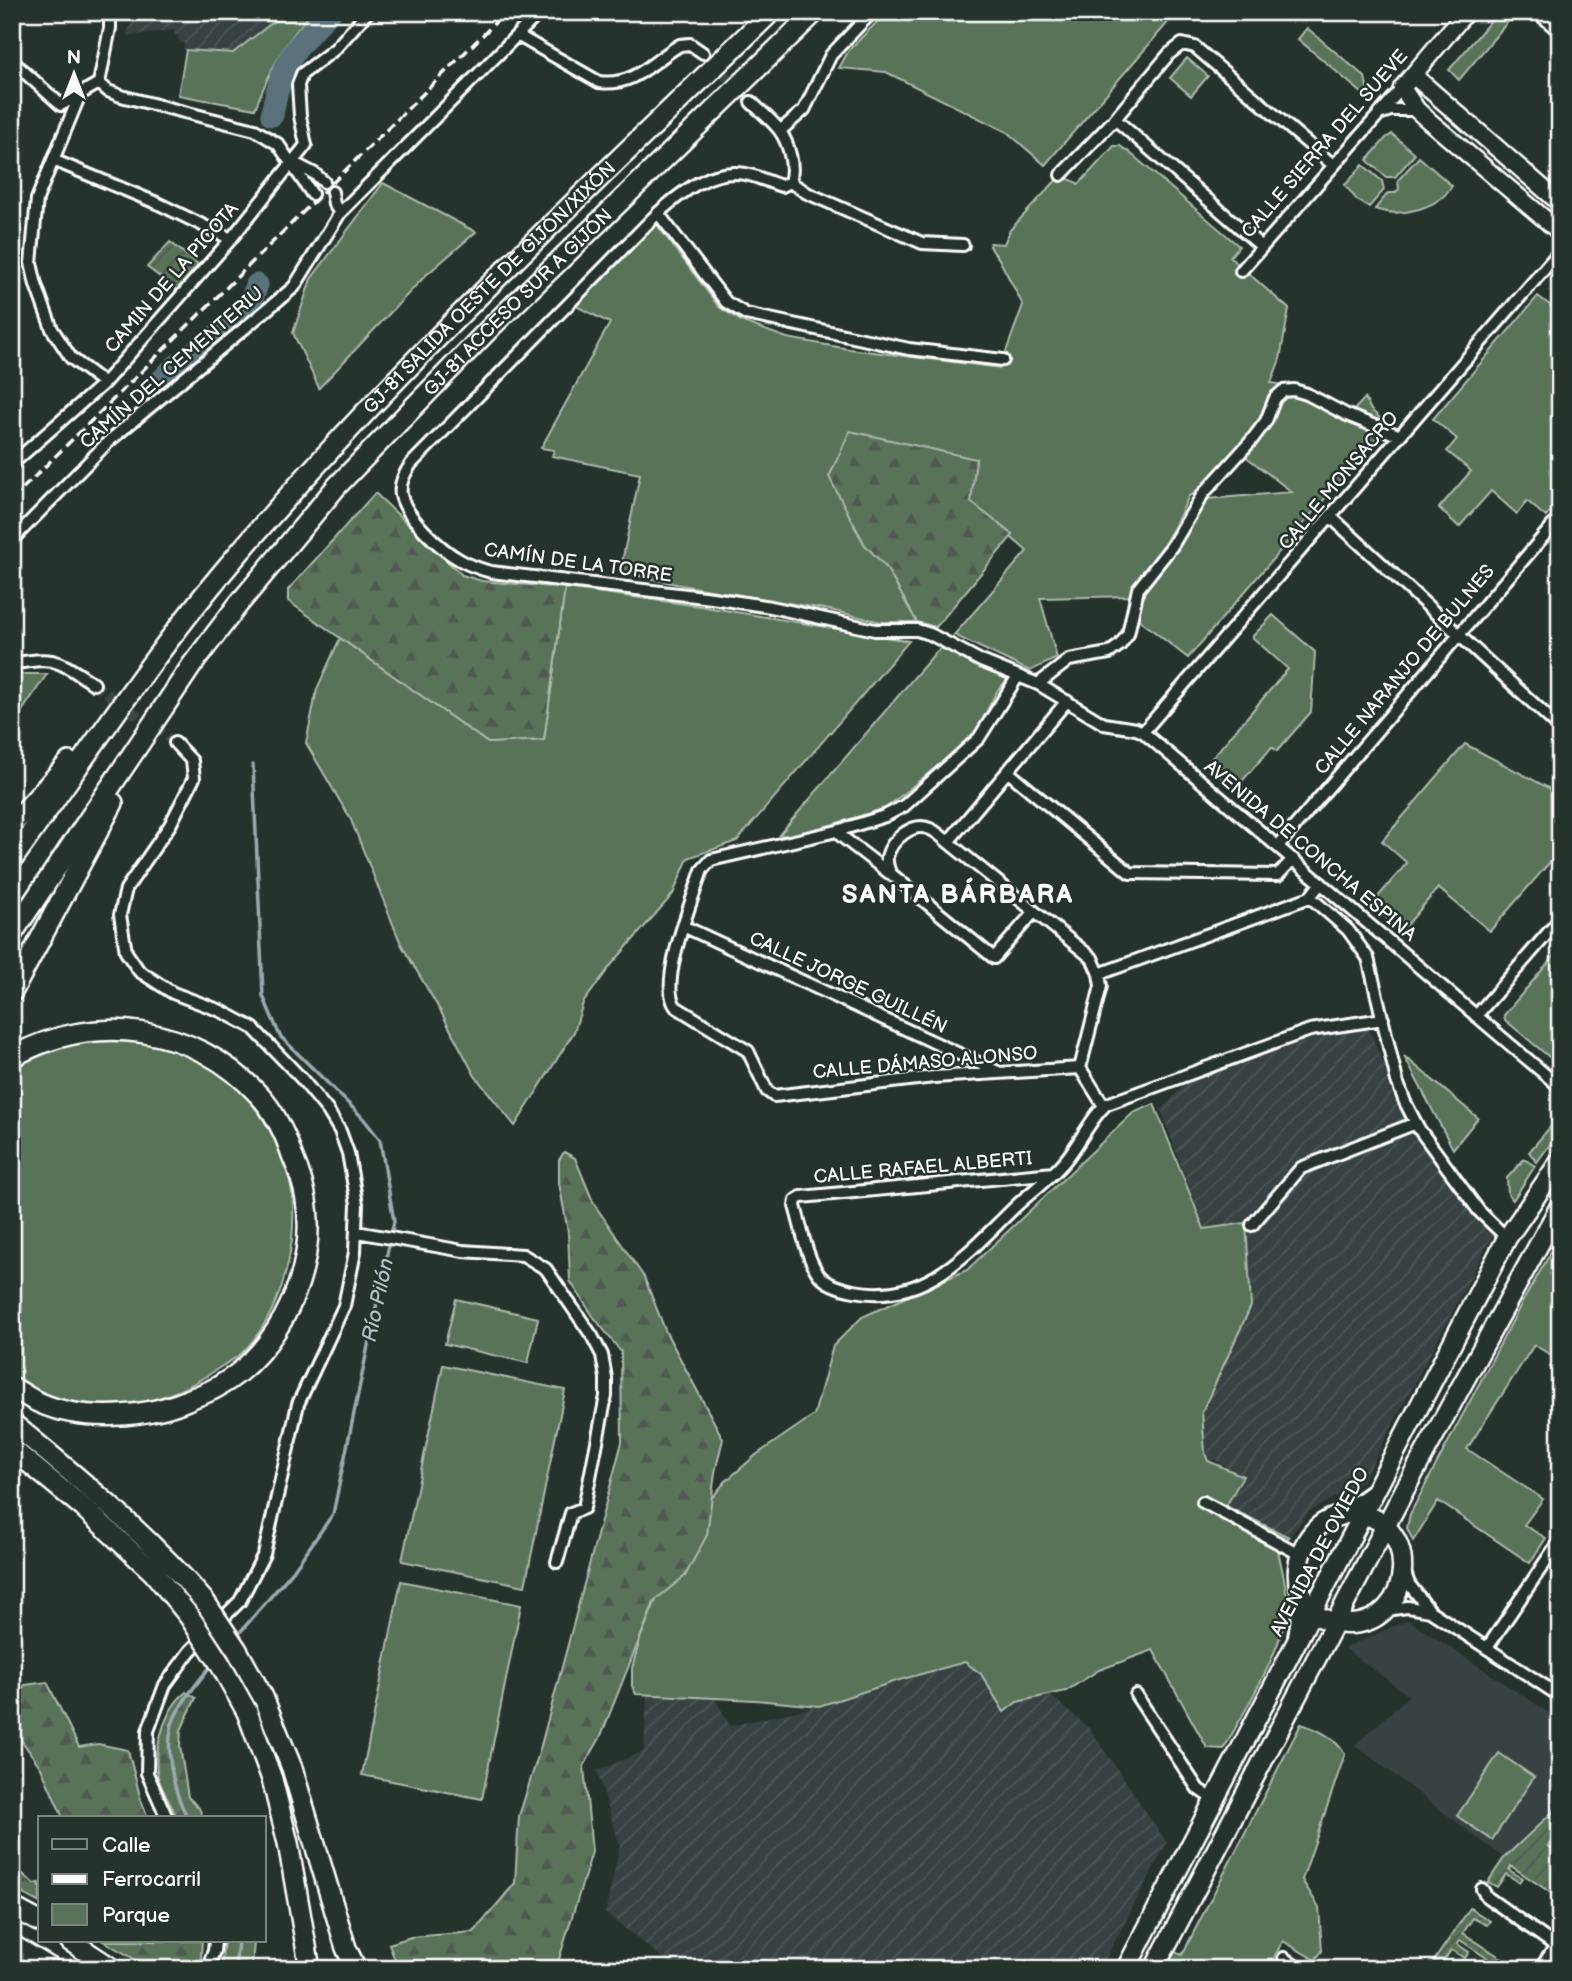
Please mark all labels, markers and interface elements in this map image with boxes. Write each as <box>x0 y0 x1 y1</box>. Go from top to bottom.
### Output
north arrow <box>38 38 108 108</box>
street label: CALLE SIERRA DEL SUEVE <box>1237 45 1413 243</box>
text: N <box>67 47 81 70</box>
street label: GJ-81 SALIDA OESTE DE GIJÓN/XIXÓN <box>358 157 621 419</box>
street label: CAMIN DE LA PICOTA <box>100 198 244 358</box>
street label: GJ-81 ACCESO SUR A GIJÓN <box>419 204 617 401</box>
street label: CAMÍN DEL CEMENTERIU <box>75 281 268 454</box>
street label: CALLE MONSACRO <box>1274 407 1404 555</box>
street label: CAMÍN DE LA TORRE <box>483 537 674 588</box>
street label: CALLE NARANJO DE BULNES <box>1310 560 1500 780</box>
street label: AVENIDA DE CONCHA ESPINA <box>1199 755 1421 947</box>
district label: SANTA BÁRBARA <box>842 877 1074 911</box>
street label: CALLE JORGE GUILLÉN <box>745 926 951 1039</box>
street label: CALLE DÁMASO ALONSO <box>812 1041 1038 1084</box>
street label: CALLE RAFAEL ALBERTI <box>813 1147 1033 1189</box>
water label: Río Pilón <box>357 1256 399 1344</box>
street label: AVENIDA DE OVIEDO <box>1266 1463 1374 1641</box>
legend <box>38 1816 266 1942</box>
text: Calle <box>102 1833 151 1858</box>
text: Ferrocarril <box>102 1867 201 1892</box>
text: Parque <box>102 1903 170 1928</box>

